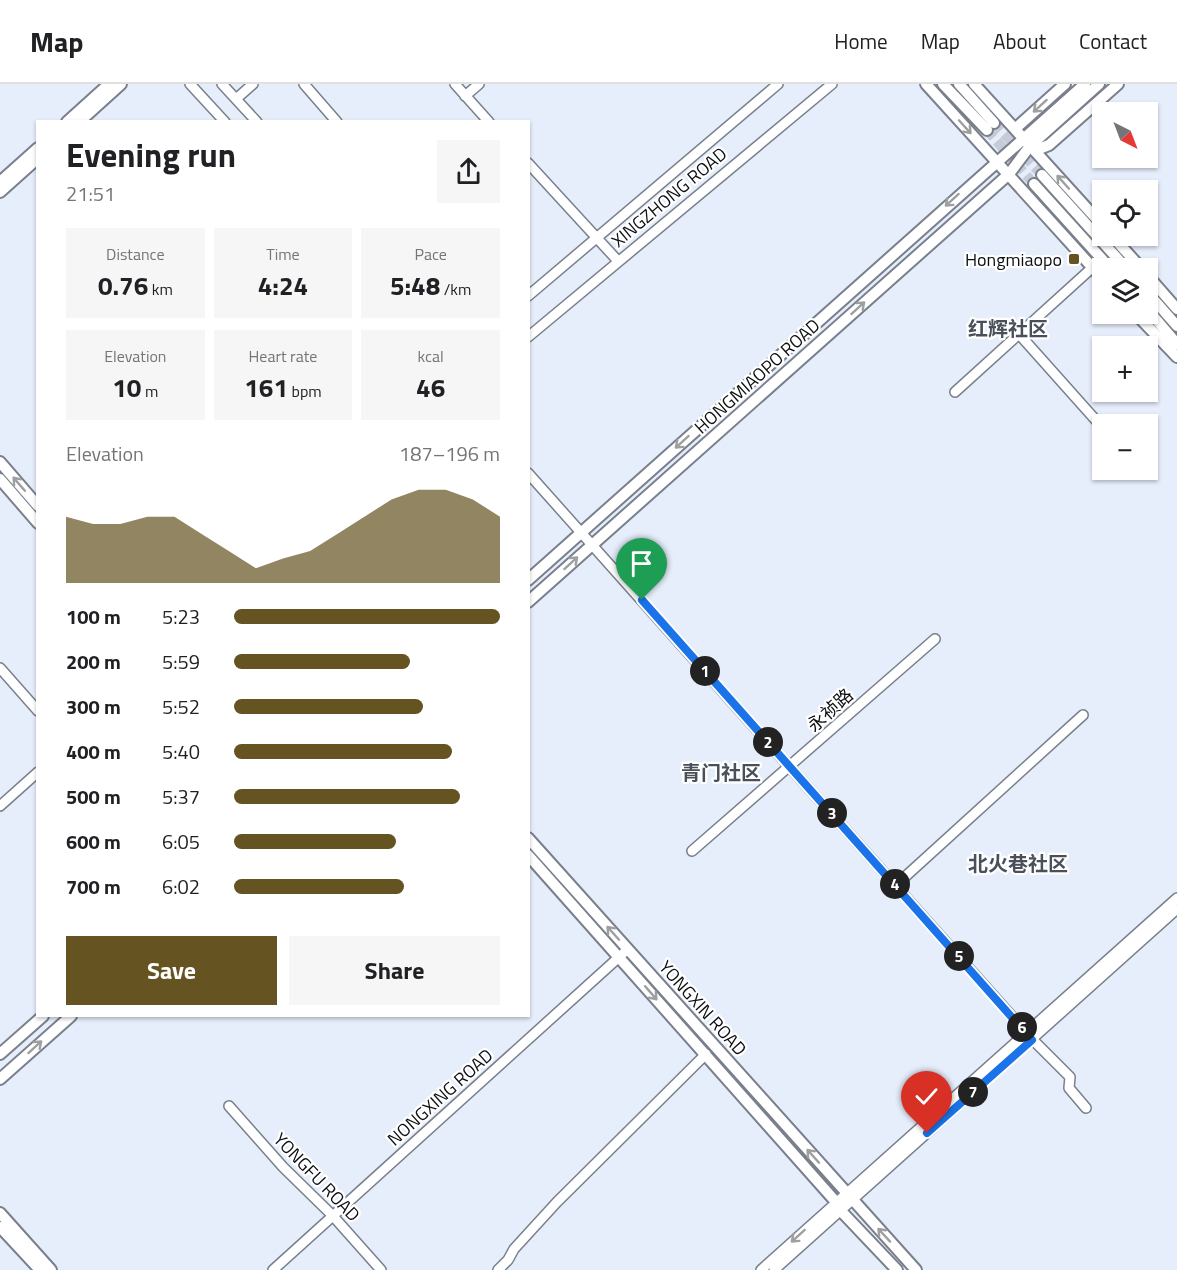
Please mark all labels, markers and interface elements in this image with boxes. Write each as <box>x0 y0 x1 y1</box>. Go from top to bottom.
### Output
text: Map <box>30 20 84 63</box>
text: Home <box>834 25 888 57</box>
text: Map <box>921 25 960 57</box>
text: About <box>993 25 1046 57</box>
text: Contact <box>1079 25 1147 57</box>
one-way arrow <box>1033 99 1048 113</box>
north arrow <box>1092 102 1158 168</box>
map controls <box>1092 102 1158 480</box>
one-way arrow <box>958 120 972 135</box>
text: Evening run <box>66 130 236 180</box>
button: share <box>437 140 500 203</box>
street label: XINGZHONG ROAD <box>605 140 733 254</box>
one-way arrow <box>1056 175 1070 190</box>
text: 21:51 <box>66 178 115 209</box>
button: locate <box>1092 180 1158 246</box>
one-way arrow <box>945 193 960 207</box>
text: Distance <box>106 242 165 266</box>
text: Time <box>266 242 300 266</box>
text: Pace <box>414 242 447 266</box>
place label: Hongmiaopo <box>965 246 1062 273</box>
marker: Hongmiaopo <box>1067 252 1081 266</box>
button: layers <box>1092 258 1158 324</box>
text: 0.76 <box>98 266 148 305</box>
text: 4:24 <box>258 266 308 305</box>
text: 5:48 <box>390 266 440 305</box>
text: km <box>148 277 173 301</box>
text: /km <box>440 277 471 301</box>
one-way arrow <box>851 301 866 315</box>
street label: HONGMIAOPO ROAD <box>688 312 826 440</box>
district label: 红辉社区 <box>968 313 1048 344</box>
button: + <box>1092 336 1158 402</box>
text: Elevation <box>104 344 166 368</box>
text: Heart rate <box>249 344 317 368</box>
text: kcal <box>418 344 444 368</box>
text: 10 <box>112 368 141 407</box>
text: 161 <box>244 368 288 407</box>
text: 46 <box>416 368 445 407</box>
text: m <box>141 379 158 403</box>
text: bpm <box>288 379 322 403</box>
button: − <box>1092 414 1158 480</box>
one-way arrow <box>675 435 690 449</box>
text: Elevation <box>66 438 144 469</box>
text: 187–196 m <box>399 438 500 469</box>
one-way arrow <box>12 477 26 492</box>
pin <box>616 538 667 600</box>
icon: arrive <box>625 547 658 580</box>
one-way arrow <box>564 556 579 570</box>
text: 100 m <box>66 601 121 632</box>
text: 5:23 <box>162 601 200 632</box>
text: 200 m <box>66 646 121 677</box>
text: 5:59 <box>162 646 200 677</box>
pin: 1 <box>690 656 720 686</box>
text: 1 <box>701 659 709 683</box>
street label: 永祯路 <box>801 682 859 738</box>
text: 300 m <box>66 691 121 722</box>
text: 5:52 <box>162 691 200 722</box>
pin: 2 <box>753 727 783 757</box>
text: 2 <box>764 730 772 754</box>
text: 400 m <box>66 736 121 767</box>
text: 5:40 <box>162 736 200 767</box>
district label: 青门社区 <box>681 757 761 788</box>
text: 500 m <box>66 781 121 812</box>
text: 5:37 <box>162 781 200 812</box>
pin: 3 <box>817 798 847 828</box>
text: 3 <box>828 801 836 825</box>
text: 600 m <box>66 826 121 857</box>
text: 6:05 <box>162 826 200 857</box>
district label: 北火巷社区 <box>968 848 1068 879</box>
pin: 4 <box>880 869 910 899</box>
text: 700 m <box>66 871 121 902</box>
text: 6:02 <box>162 871 200 902</box>
text: 4 <box>891 872 899 896</box>
one-way arrow <box>606 925 620 940</box>
button: Save <box>66 936 277 1005</box>
button: Share <box>289 936 500 1005</box>
pin: 5 <box>944 941 974 971</box>
text: 5 <box>955 944 963 968</box>
street label: YONGXIN ROAD <box>653 954 753 1062</box>
one-way arrow <box>644 985 658 1000</box>
pin: 6 <box>1007 1012 1037 1042</box>
text: 6 <box>1018 1015 1026 1039</box>
one-way arrow <box>28 1040 43 1054</box>
street label: NONGXING ROAD <box>381 1042 499 1152</box>
pin <box>901 1071 952 1133</box>
pin: 7 <box>958 1077 988 1107</box>
icon: check <box>910 1080 943 1113</box>
text: 7 <box>969 1080 977 1104</box>
street label: YONGFU ROAD <box>268 1126 366 1228</box>
one-way arrow <box>806 1149 820 1164</box>
one-way arrow <box>877 1228 891 1243</box>
one-way arrow <box>791 1229 806 1243</box>

